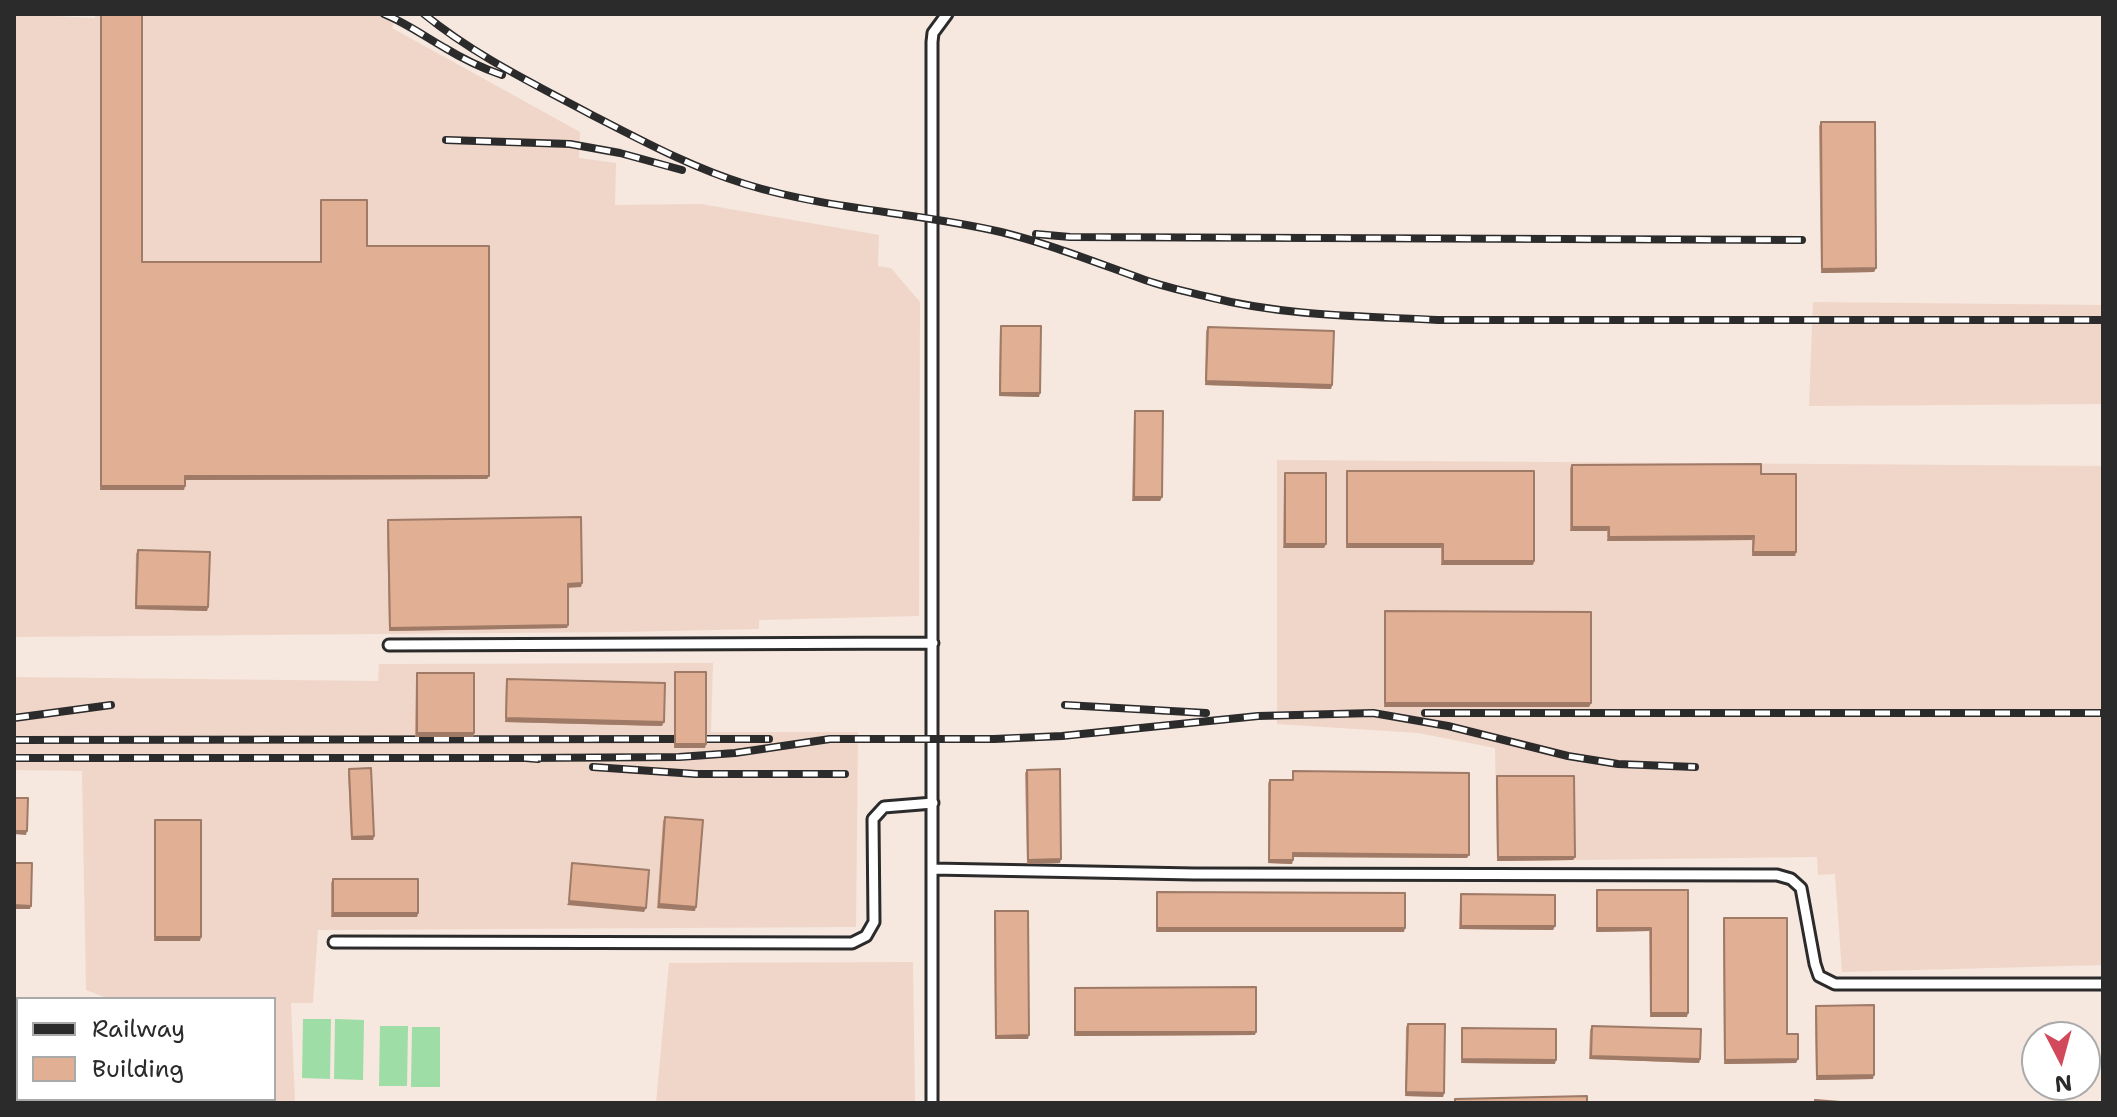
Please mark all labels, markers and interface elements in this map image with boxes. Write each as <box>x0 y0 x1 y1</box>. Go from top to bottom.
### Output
legend <box>16 997 276 1101</box>
text: Railway <box>92 1013 185 1045</box>
north arrow <box>2021 1021 2101 1101</box>
text: Building <box>92 1053 184 1085</box>
text: N <box>2053 1068 2074 1099</box>

